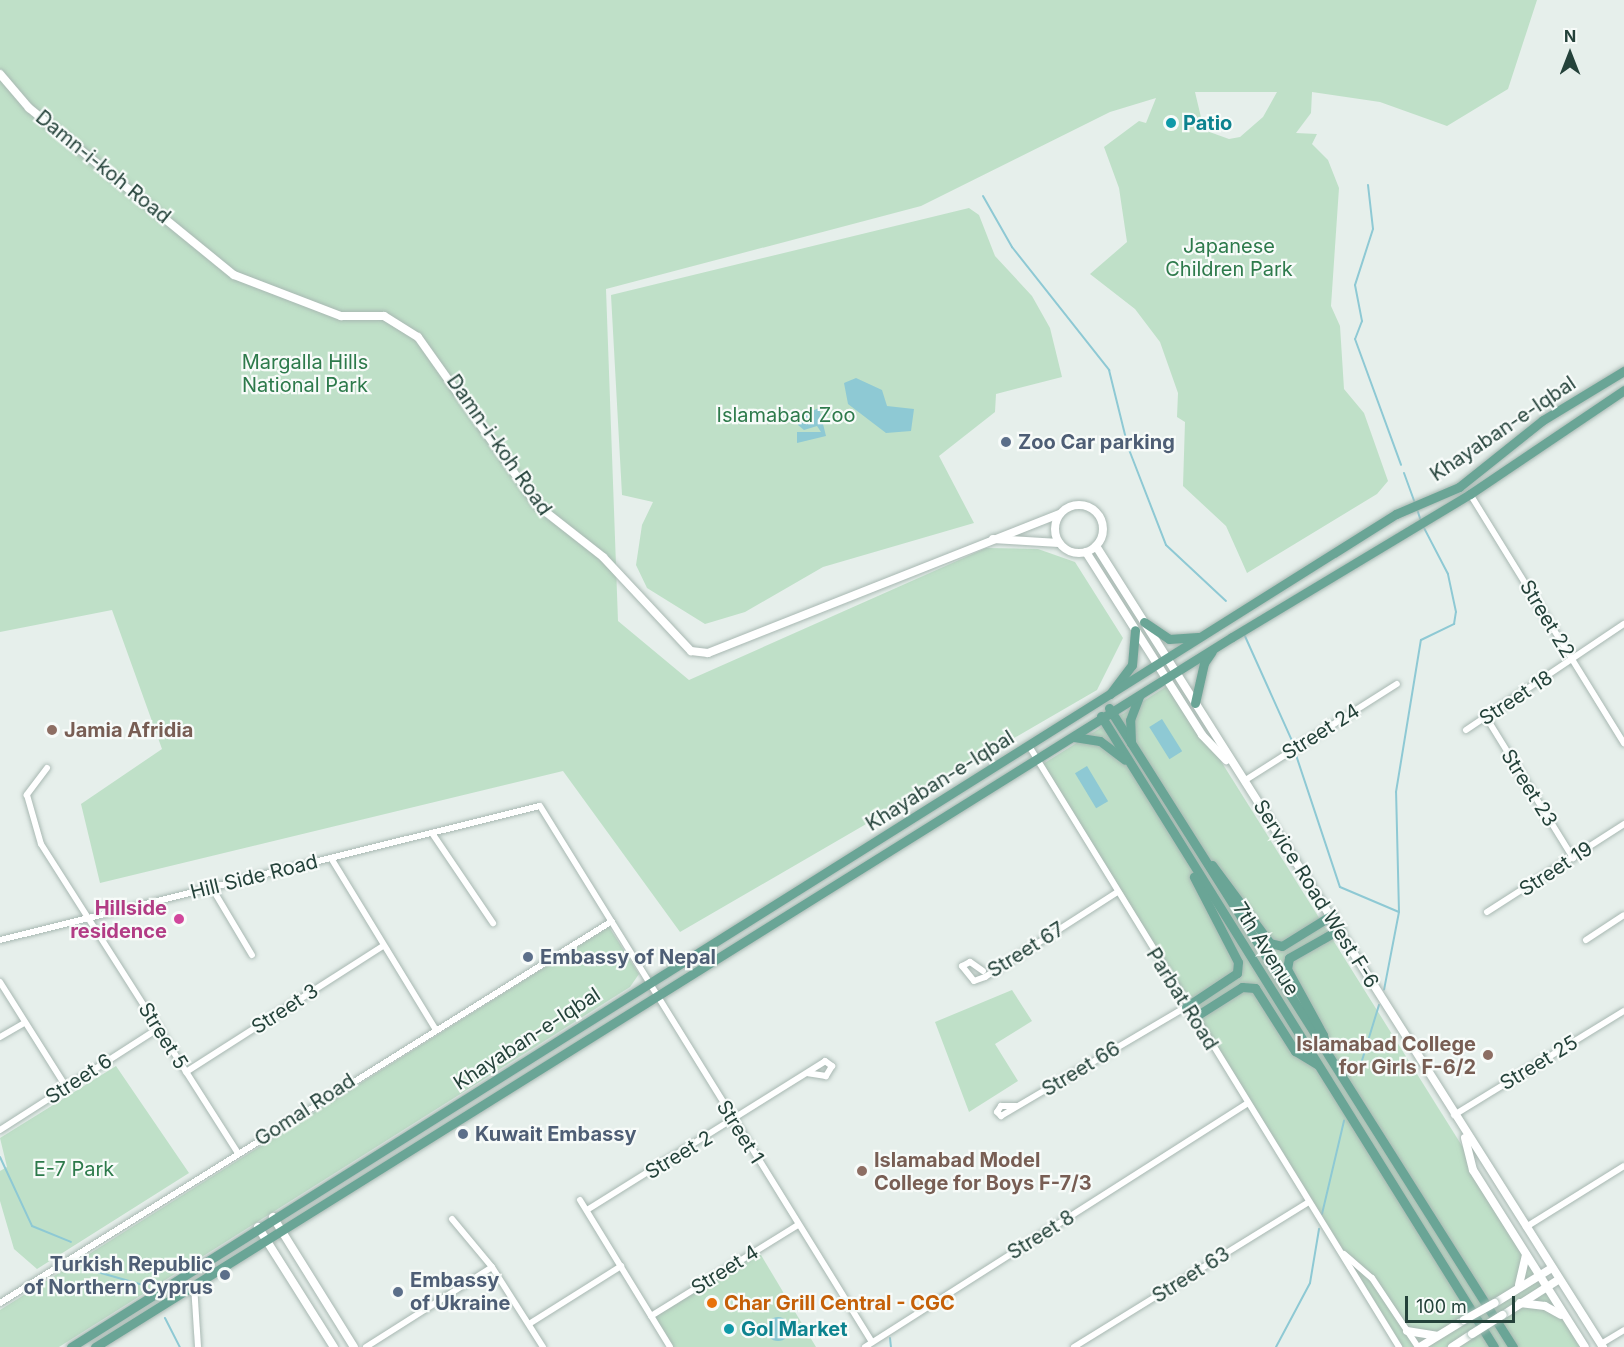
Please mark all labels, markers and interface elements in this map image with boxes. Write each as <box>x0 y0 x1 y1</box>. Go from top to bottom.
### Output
north arrow <box>1540 24 1600 84</box>
text: N <box>1564 26 1576 46</box>
street label: Damn-i-koh Road <box>31 105 175 229</box>
place label: Patio <box>1183 111 1232 135</box>
marker: Patio <box>1164 116 1178 130</box>
park label: Japanese Children Park <box>1165 235 1293 282</box>
park label: Margalla Hills National Park <box>242 351 368 398</box>
street label: Damn-i-koh Road <box>441 370 557 520</box>
street label: Khayaban-e-Iqbal <box>1426 371 1580 487</box>
park label: Islamabad Zoo <box>717 403 855 427</box>
place label: Zoo Car parking <box>1018 430 1175 454</box>
marker: Zoo Car parking <box>999 435 1013 449</box>
street label: Street 22 <box>1514 576 1580 662</box>
street label: Street 18 <box>1475 665 1557 731</box>
street label: Street 24 <box>1278 699 1364 765</box>
place label: Jamia Afridia <box>64 718 193 742</box>
marker: Jamia Afridia <box>45 723 59 737</box>
street label: Khayaban-e-Iqbal <box>861 726 1019 836</box>
street label: Street 23 <box>1496 745 1562 831</box>
street label: Service Road West F-6 <box>1248 795 1384 993</box>
street label: Street 19 <box>1515 836 1597 902</box>
street label: Hill Side Road <box>188 850 320 904</box>
place label: Hillside residence <box>70 896 167 943</box>
street label: 7th Avenue <box>1228 898 1304 1000</box>
marker: Hillside residence <box>172 912 186 926</box>
street label: Street 67 <box>983 917 1069 983</box>
street label: Parbat Road <box>1141 943 1223 1055</box>
place label: Embassy of Nepal <box>540 945 716 969</box>
marker: Embassy of Nepal <box>521 950 535 964</box>
street label: Street 3 <box>247 979 323 1039</box>
street label: Khayaban-e-Iqbal <box>449 983 605 1095</box>
street label: Street 5 <box>133 998 193 1074</box>
street label: Street 25 <box>1496 1030 1582 1096</box>
place label: Islamabad College for Girls F-6/2 <box>1296 1032 1476 1079</box>
street label: Street 66 <box>1038 1036 1124 1102</box>
marker: Islamabad College for Girls F-6/2 <box>1481 1048 1495 1062</box>
street label: Street 6 <box>41 1049 117 1109</box>
street label: Gomal Road <box>251 1069 359 1151</box>
street label: Street 1 <box>711 1096 769 1168</box>
place label: Kuwait Embassy <box>475 1122 636 1146</box>
street label: Street 2 <box>641 1126 717 1184</box>
marker: Kuwait Embassy <box>456 1127 470 1141</box>
place label: Islamabad Model College for Boys F-7/3 <box>874 1148 1092 1195</box>
park label: E-7 Park <box>34 1157 114 1181</box>
marker: Islamabad Model College for Boys F-7/3 <box>855 1164 869 1178</box>
street label: Street 8 <box>1003 1205 1079 1265</box>
street label: Street 4 <box>687 1240 763 1300</box>
street label: Street 63 <box>1148 1242 1234 1308</box>
place label: Turkish Republic of Northern Cyprus <box>23 1252 213 1299</box>
marker: Turkish Republic of Northern Cyprus <box>218 1268 232 1282</box>
place label: Embassy of Ukraine <box>410 1268 510 1315</box>
scale bar <box>1408 1284 1518 1322</box>
marker: Embassy of Ukraine <box>391 1285 405 1299</box>
place label: Char Grill Central - CGC <box>724 1291 955 1315</box>
marker: Char Grill Central - CGC <box>705 1296 719 1310</box>
text: 100 m <box>1416 1296 1467 1317</box>
place label: Gol Market <box>741 1317 848 1341</box>
marker: Gol Market <box>722 1322 736 1336</box>

